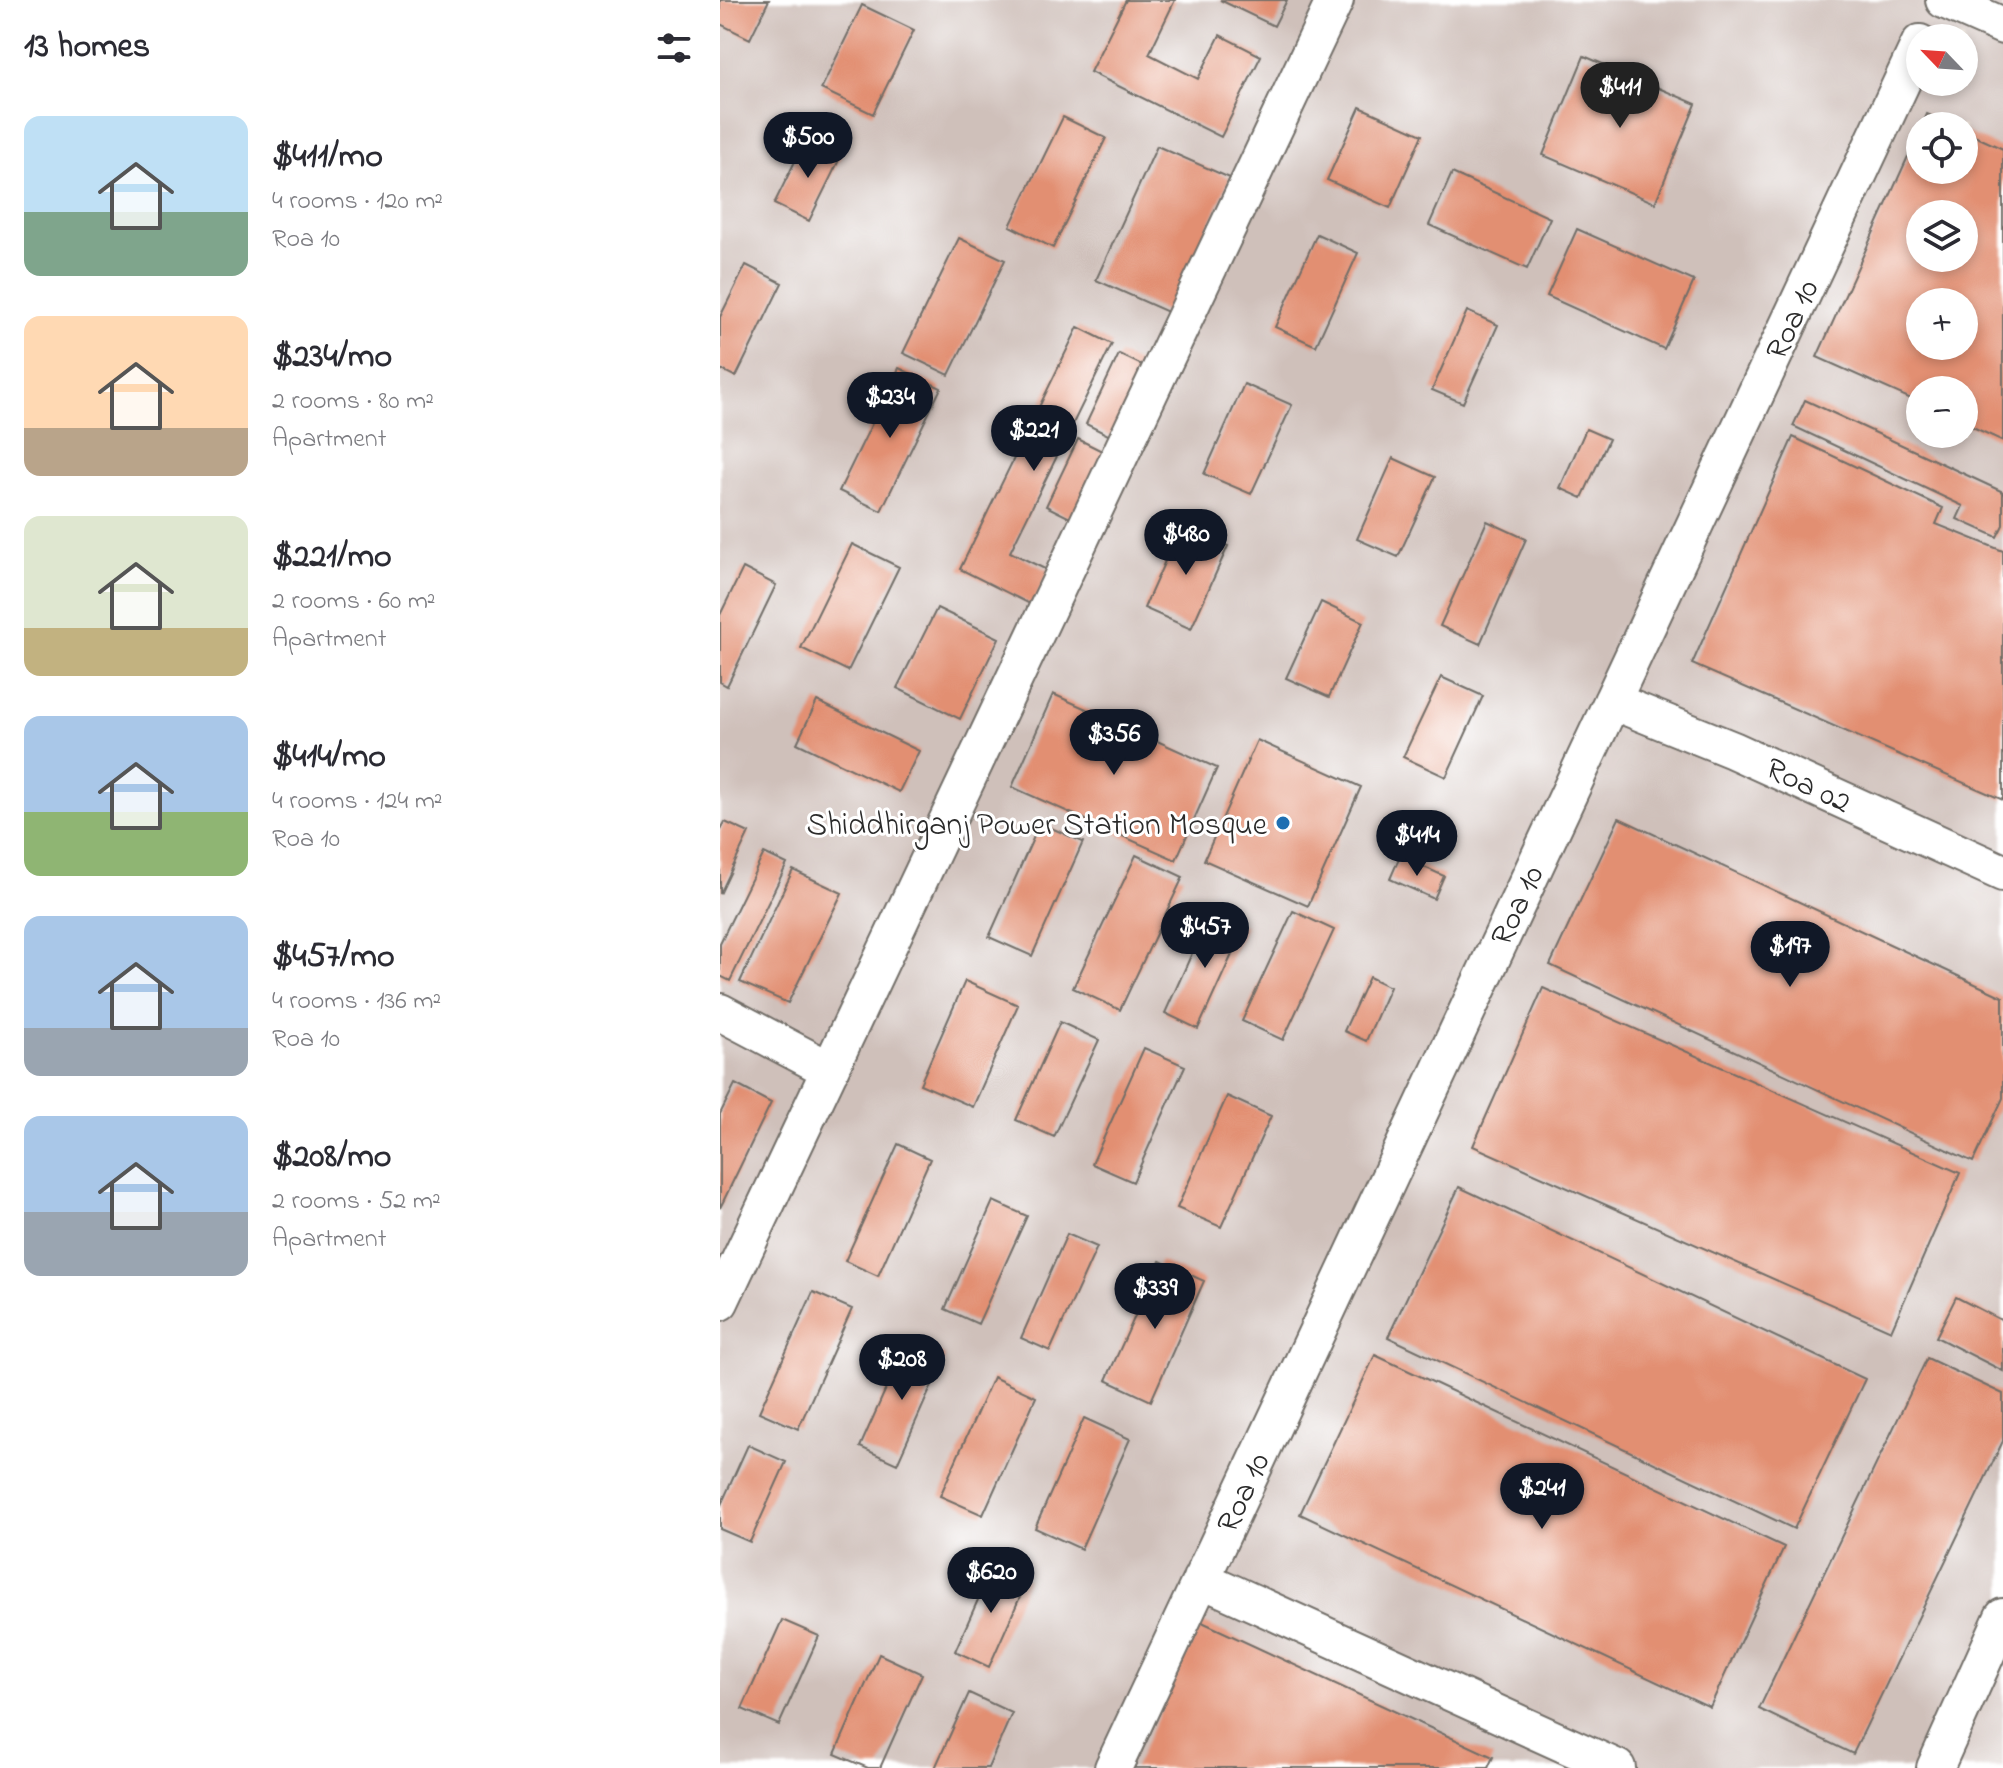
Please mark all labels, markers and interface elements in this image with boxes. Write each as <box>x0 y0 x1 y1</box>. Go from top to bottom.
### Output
text: 13 homes <box>24 23 150 73</box>
north arrow <box>1906 24 1978 96</box>
map controls <box>1906 24 1978 448</box>
icon: filters <box>652 26 696 70</box>
pin: $411 <box>1573 62 1667 130</box>
text: $411 <box>1599 69 1641 107</box>
pin: $500 <box>761 112 855 180</box>
button: locate <box>1906 112 1978 184</box>
text: $500 <box>781 119 835 157</box>
text: $411/mo <box>272 133 383 183</box>
icon: home <box>88 148 184 244</box>
text: 4 rooms · 120 m² <box>272 183 443 221</box>
button: layers <box>1906 200 1978 272</box>
text: Roa 10 <box>272 221 340 259</box>
street label: Roa 10 <box>1755 273 1833 368</box>
button: + <box>1906 288 1978 360</box>
text: $234/mo <box>272 333 392 383</box>
icon: home <box>88 348 184 444</box>
pin: $234 <box>843 372 937 440</box>
button: − <box>1906 376 1978 448</box>
text: $234 <box>865 379 915 417</box>
text: 2 rooms · 80 m² <box>272 383 434 421</box>
pin: $221 <box>987 405 1081 473</box>
text: $221 <box>1009 412 1059 450</box>
text: Apartment <box>272 421 386 459</box>
pin: $480 <box>1139 509 1233 577</box>
text: $480 <box>1162 516 1210 554</box>
text: $221/mo <box>272 533 392 583</box>
icon: home <box>88 548 184 644</box>
text: 2 rooms · 60 m² <box>272 583 436 621</box>
text: Apartment <box>272 621 386 659</box>
pin: $356 <box>1067 709 1161 777</box>
text: $356 <box>1088 716 1140 754</box>
text: $414/mo <box>272 733 386 783</box>
street label: Roa 02 <box>1757 747 1858 827</box>
icon: home <box>88 748 184 844</box>
text: 4 rooms · 124 m² <box>272 783 443 821</box>
place label: Shiddhirganj Power Station Mosque <box>807 803 1268 850</box>
pin: $414 <box>1370 810 1464 878</box>
marker: Shiddhirganj Power Station Mosque <box>1274 814 1292 832</box>
text: $414 <box>1394 817 1440 855</box>
text: Roa 10 <box>272 821 340 859</box>
street label: Roa 10 <box>1480 859 1558 954</box>
pin: $457 <box>1158 902 1252 970</box>
text: $457 <box>1179 909 1231 947</box>
pin: $197 <box>1743 921 1837 989</box>
text: $197 <box>1769 928 1811 966</box>
text: $457/mo <box>272 933 395 983</box>
icon: home <box>88 948 184 1044</box>
text: 4 rooms · 136 m² <box>272 983 441 1021</box>
text: Roa 10 <box>272 1021 340 1059</box>
text: $208/mo <box>272 1133 392 1183</box>
icon: home <box>88 1148 184 1244</box>
text: 2 rooms · 52 m² <box>272 1183 441 1221</box>
text: Apartment <box>272 1221 386 1259</box>
pin: $339 <box>1108 1263 1202 1331</box>
text: $339 <box>1132 1270 1178 1308</box>
pin: $208 <box>855 1334 949 1402</box>
text: $208 <box>877 1341 927 1379</box>
street label: Roa 10 <box>1206 1446 1284 1541</box>
pin: $241 <box>1495 1463 1589 1531</box>
text: $241 <box>1518 1470 1566 1508</box>
pin: $620 <box>944 1547 1038 1615</box>
text: $620 <box>965 1554 1017 1592</box>

